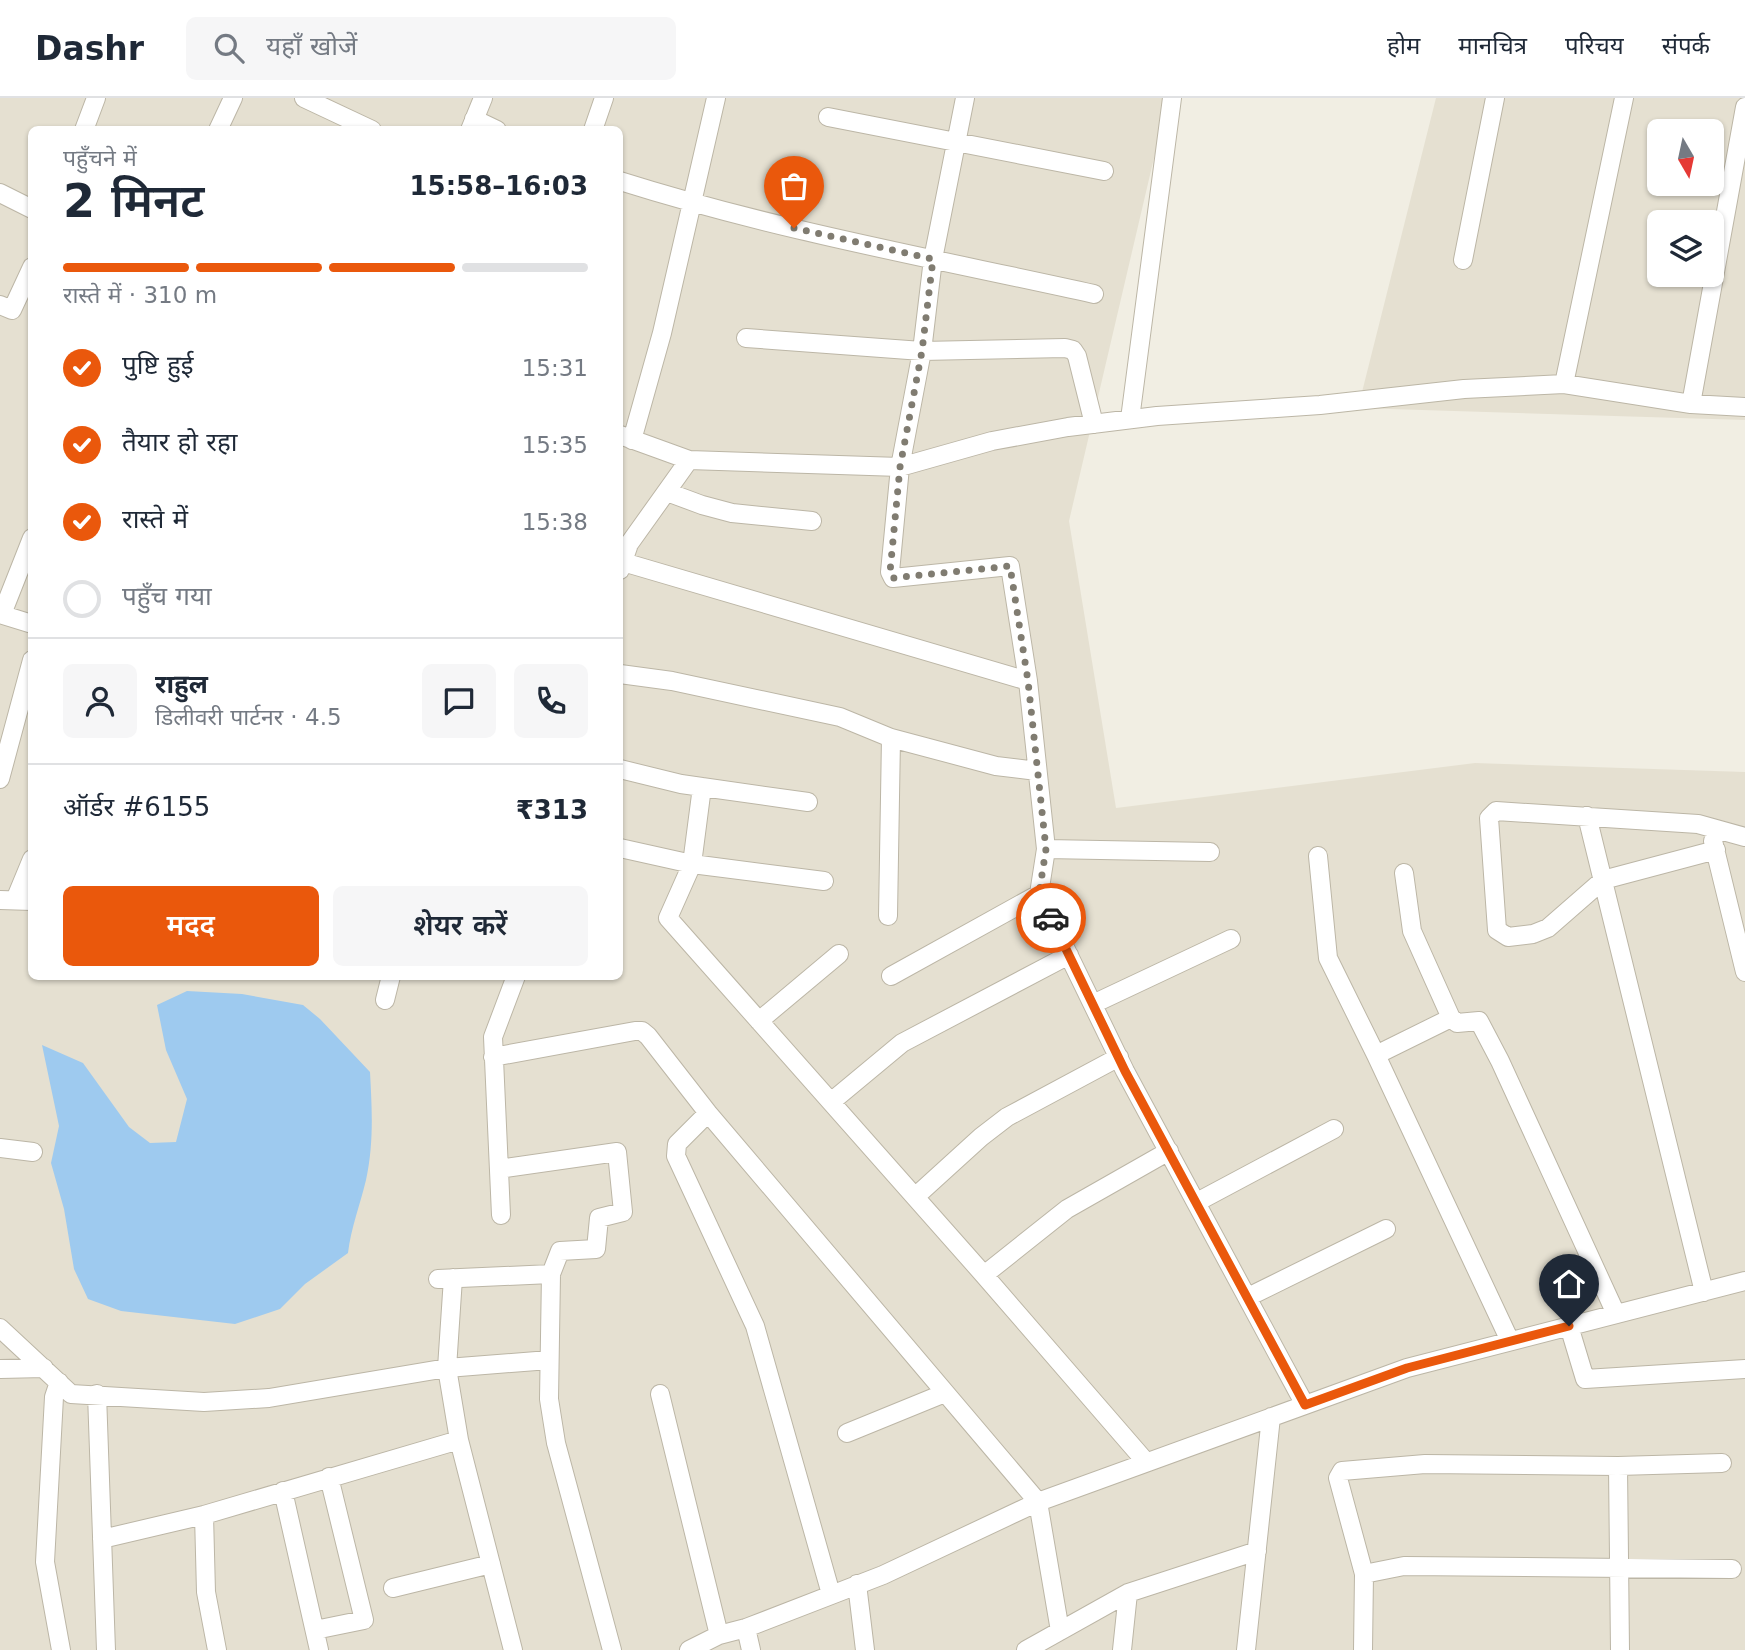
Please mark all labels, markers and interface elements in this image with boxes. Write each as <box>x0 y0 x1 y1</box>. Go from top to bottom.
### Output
search box <box>186 17 676 80</box>
text: Dashr <box>35 29 144 68</box>
icon: search <box>210 29 248 67</box>
text: यहाँ खोजें <box>266 31 357 61</box>
text: होम <box>1387 32 1420 60</box>
text: मानचित्र <box>1458 32 1527 60</box>
text: परिचय <box>1565 32 1624 60</box>
text: संपर्क <box>1662 32 1710 60</box>
north arrow <box>1647 119 1724 196</box>
map controls <box>1647 119 1724 287</box>
text: पहुँचने में <box>63 145 137 171</box>
pin <box>764 156 824 228</box>
icon: bag <box>775 167 813 205</box>
text: 15:58–16:03 <box>409 171 588 201</box>
text: 2 मिनट <box>63 174 204 228</box>
button: layers <box>1647 210 1724 287</box>
text: रास्ते में · 310 m <box>63 282 217 308</box>
icon: check <box>63 349 101 387</box>
text: पुष्टि हुई <box>122 350 194 380</box>
text: 15:31 <box>522 355 588 381</box>
icon: check <box>63 426 101 464</box>
text: तैयार हो रहा <box>122 427 238 457</box>
text: 15:35 <box>522 432 588 458</box>
icon: check <box>63 503 101 541</box>
text: रास्ते में <box>122 504 188 534</box>
text: 15:38 <box>522 509 588 535</box>
text: पहुँच गया <box>122 581 212 611</box>
button: person <box>63 664 137 738</box>
button: chat <box>422 664 496 738</box>
button: phone <box>514 664 588 738</box>
text: राहुल <box>155 669 208 699</box>
text: डिलीवरी पार्टनर · 4.5 <box>155 704 342 730</box>
text: ऑर्डर #6155 <box>63 792 210 822</box>
text: ₹313 <box>516 795 588 825</box>
courier <box>1016 883 1086 953</box>
button: मदद <box>63 886 319 966</box>
button: शेयर करें <box>333 886 588 966</box>
icon: car <box>1032 899 1070 937</box>
pin <box>1539 1254 1599 1326</box>
icon: home <box>1550 1265 1588 1303</box>

